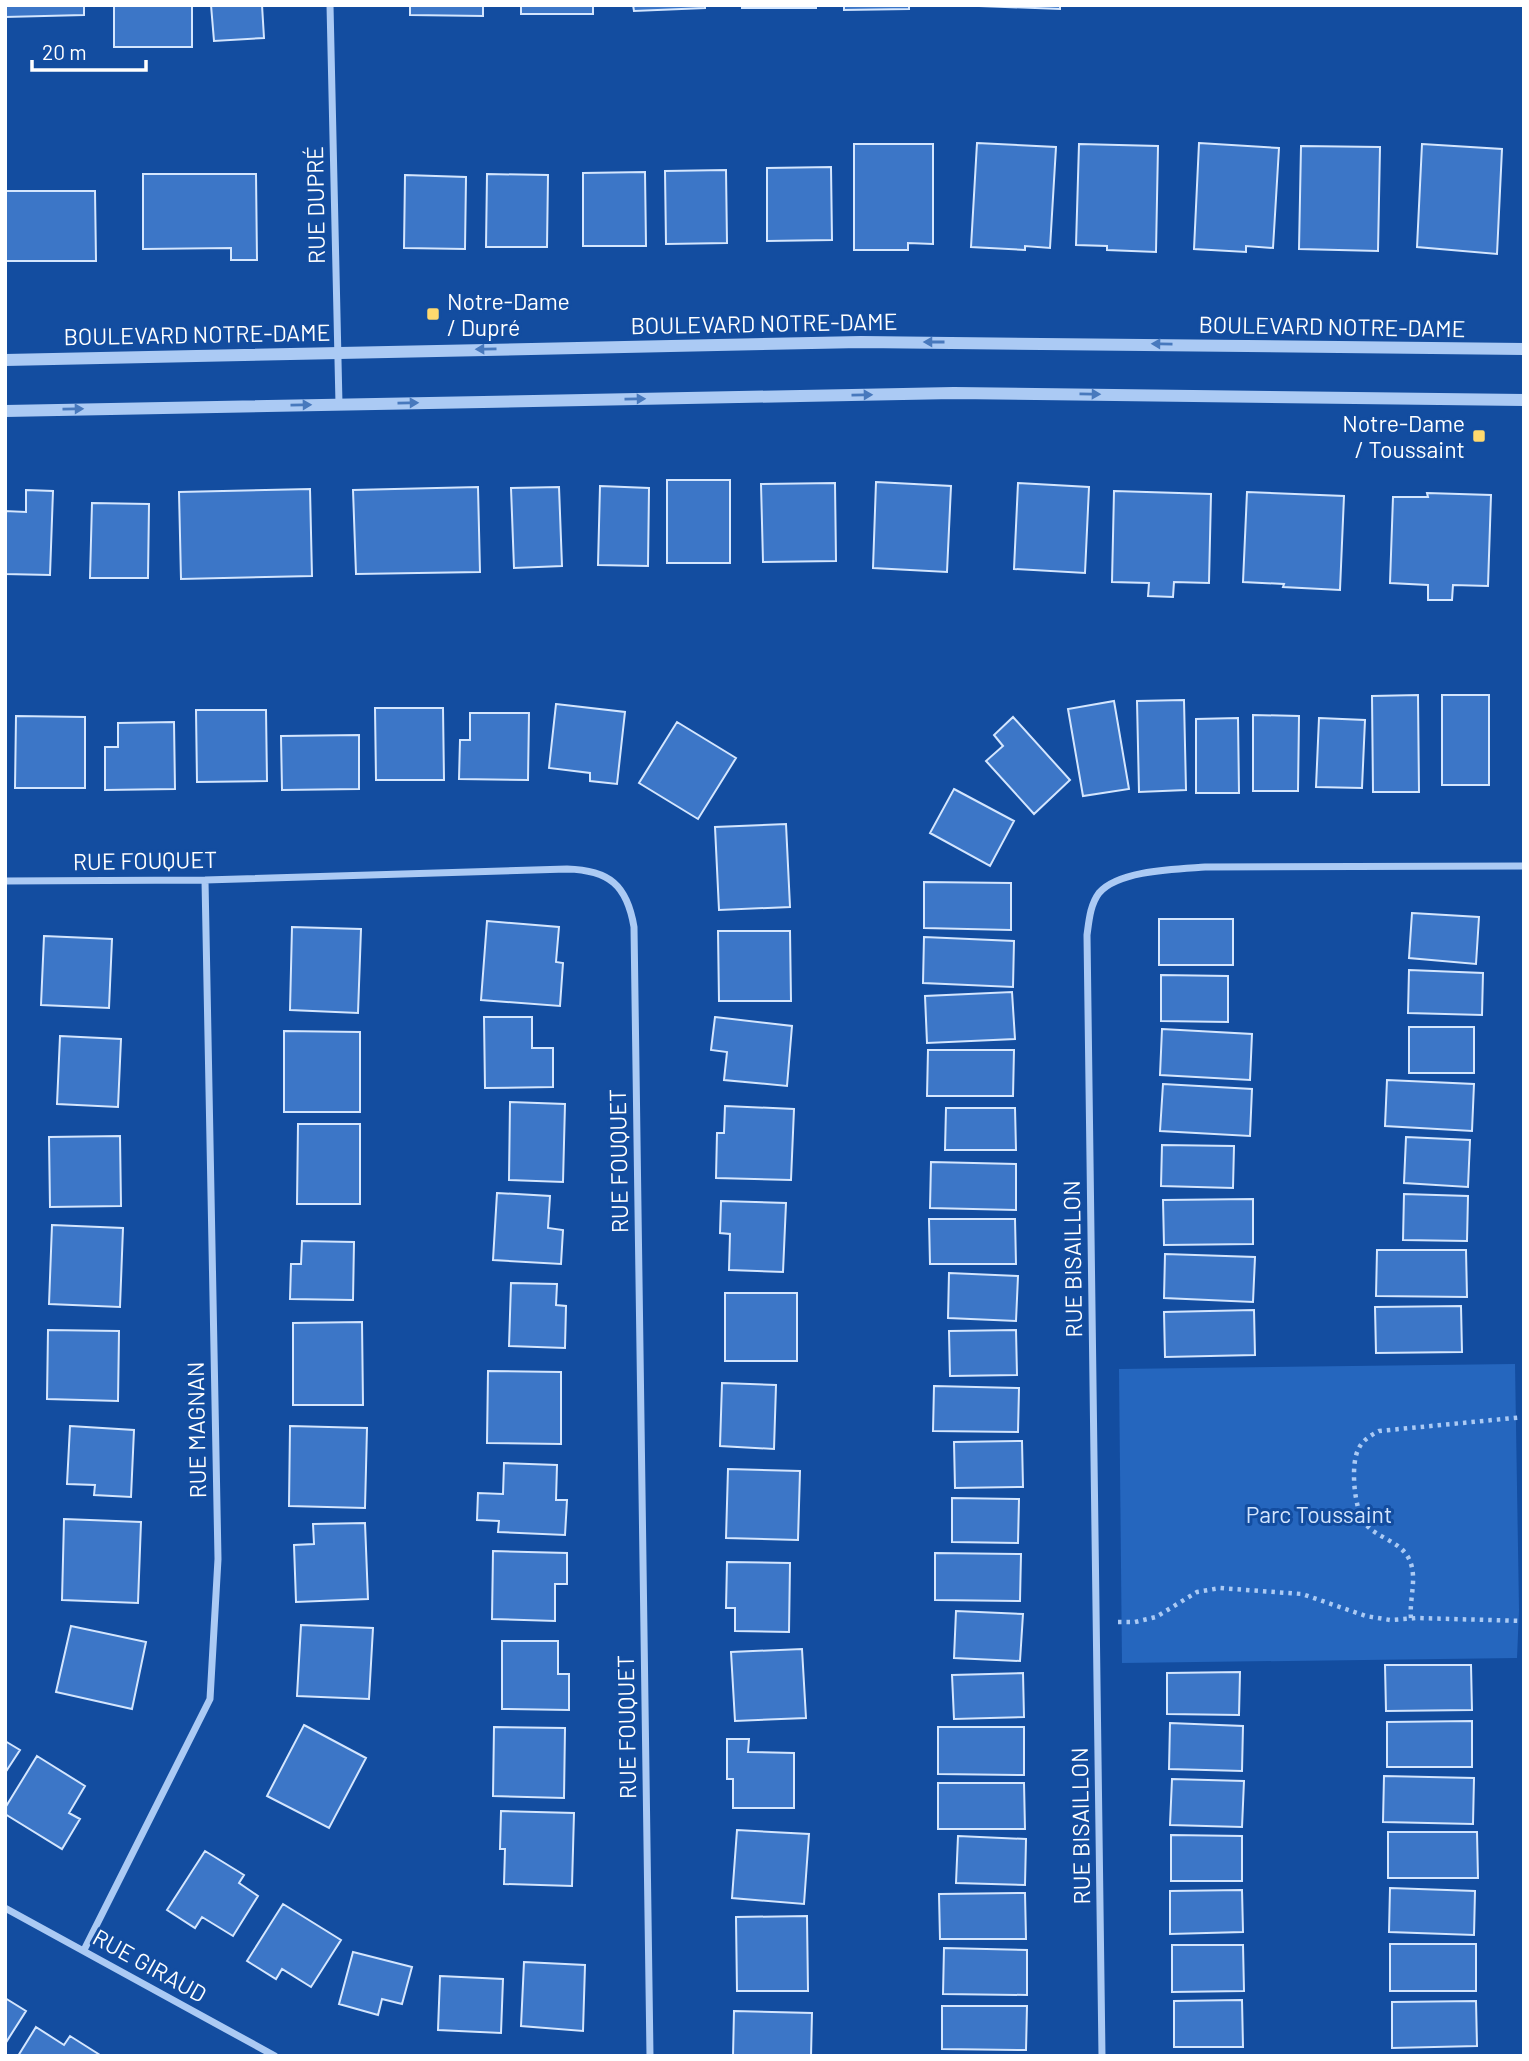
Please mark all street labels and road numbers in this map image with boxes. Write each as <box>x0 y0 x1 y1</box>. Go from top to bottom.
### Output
street label: RUE DUPRÉ <box>300 146 330 264</box>
street label: BOULEVARD NOTRE-DAME <box>630 307 898 339</box>
street label: BOULEVARD NOTRE-DAME <box>1198 310 1466 342</box>
street label: BOULEVARD NOTRE-DAME <box>63 318 331 350</box>
street label: RUE FOUQUET <box>73 845 217 875</box>
street label: RUE FOUQUET <box>603 1089 633 1233</box>
street label: RUE BISAILLON <box>1057 1180 1087 1338</box>
street label: RUE MAGNAN <box>181 1361 211 1499</box>
street label: RUE FOUQUET <box>611 1655 641 1799</box>
street label: RUE BISAILLON <box>1065 1747 1095 1905</box>
street label: RUE GIRAUD <box>88 1922 212 2008</box>

